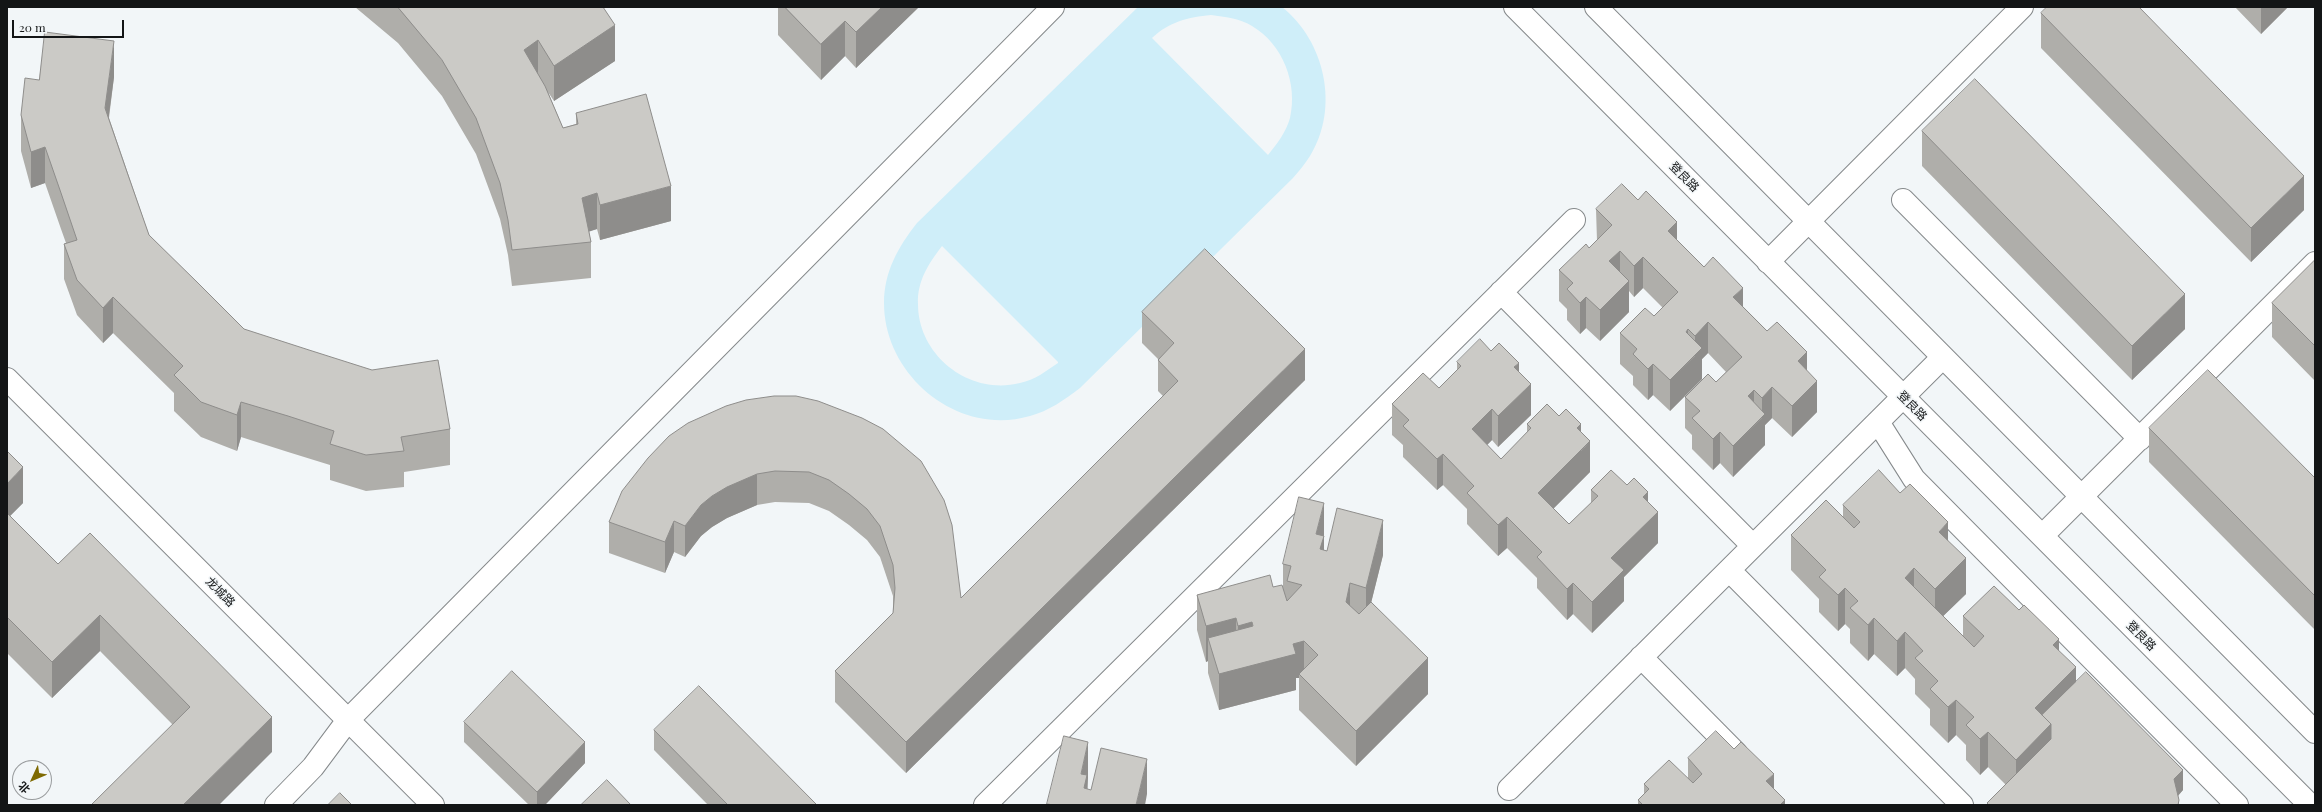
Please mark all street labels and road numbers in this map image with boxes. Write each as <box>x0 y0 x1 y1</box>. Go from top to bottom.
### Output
street label: 登良路 <box>1666 159 1702 195</box>
street label: 登良路 <box>1894 388 1930 424</box>
street label: 龙城路 <box>202 574 238 610</box>
street label: 登良路 <box>2123 618 2159 654</box>

